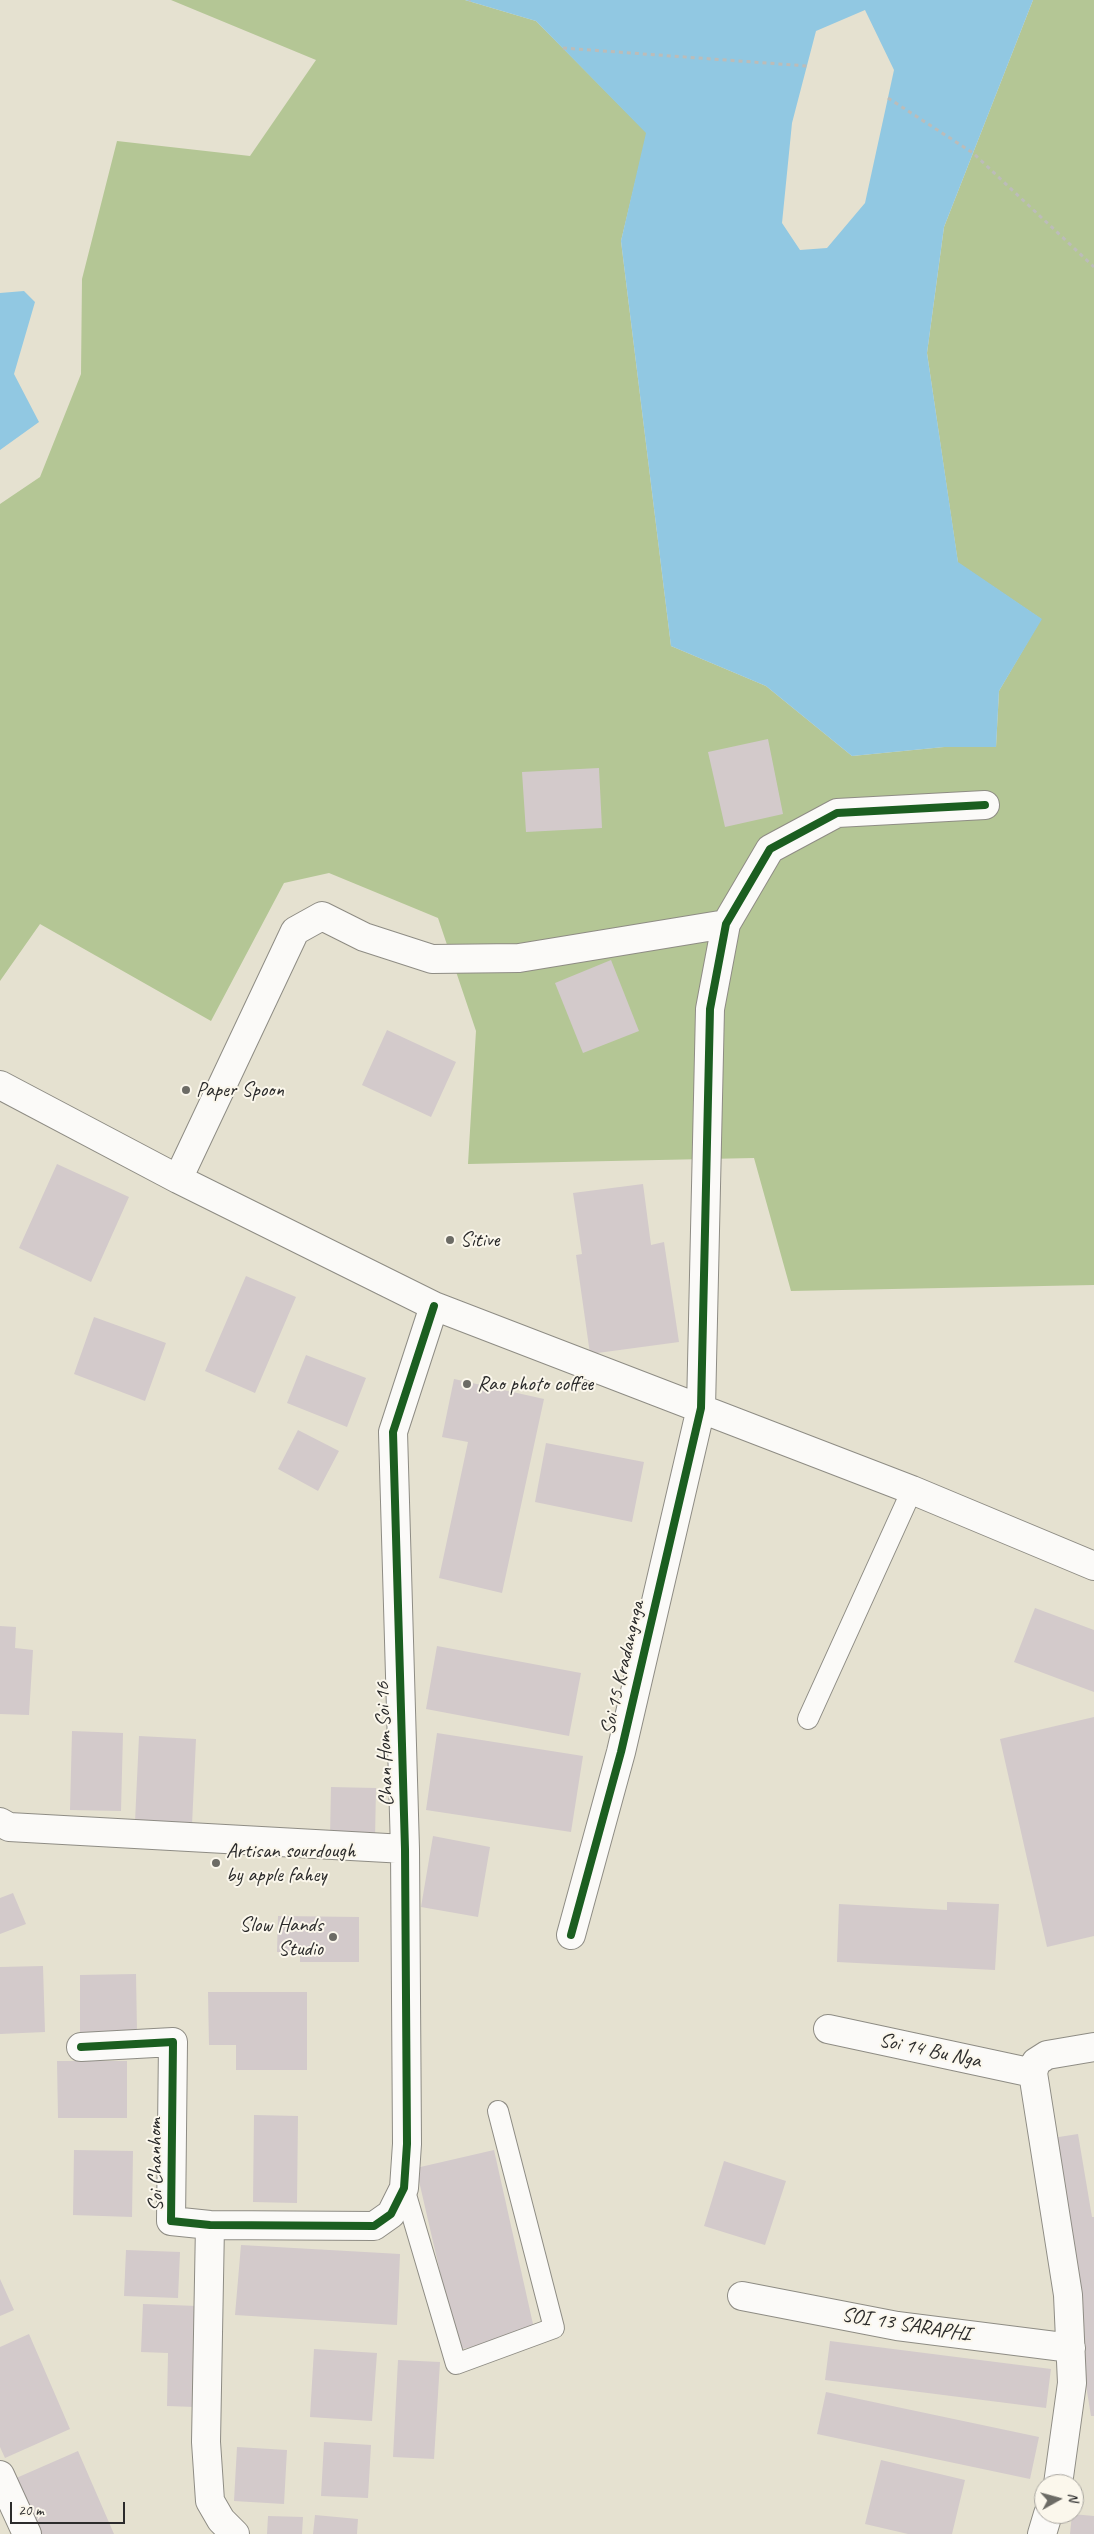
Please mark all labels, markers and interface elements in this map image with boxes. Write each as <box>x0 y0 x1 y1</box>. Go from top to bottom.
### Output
place label: Paper Spoon <box>196 1077 284 1103</box>
marker: Paper Spoon <box>180 1084 192 1096</box>
place label: Sitive <box>460 1227 499 1253</box>
marker: Sitive <box>444 1234 456 1246</box>
place label: Rao photo coffee <box>477 1371 593 1397</box>
marker: Rao photo coffee <box>461 1378 473 1390</box>
street label: Soi 15 Kradangnga <box>595 1599 651 1737</box>
street label: Chan Hom Soi 16 <box>370 1681 400 1807</box>
place label: Artisan sourdough by apple fahey <box>226 1838 355 1888</box>
marker: Artisan sourdough by apple fahey <box>210 1857 222 1869</box>
place label: Slow Hands Studio <box>240 1912 323 1962</box>
marker: Slow Hands Studio <box>327 1931 339 1943</box>
street label: Soi 14 Bu Nga <box>877 2028 983 2074</box>
street label: Soi Chanhom <box>143 2118 169 2212</box>
street label: SOI 13 SARAPHI <box>840 2302 972 2348</box>
north arrow <box>1034 2474 1084 2524</box>
scale bar <box>12 2492 128 2524</box>
text: N <box>1064 2492 1082 2503</box>
text: 20 m <box>18 2501 44 2520</box>

